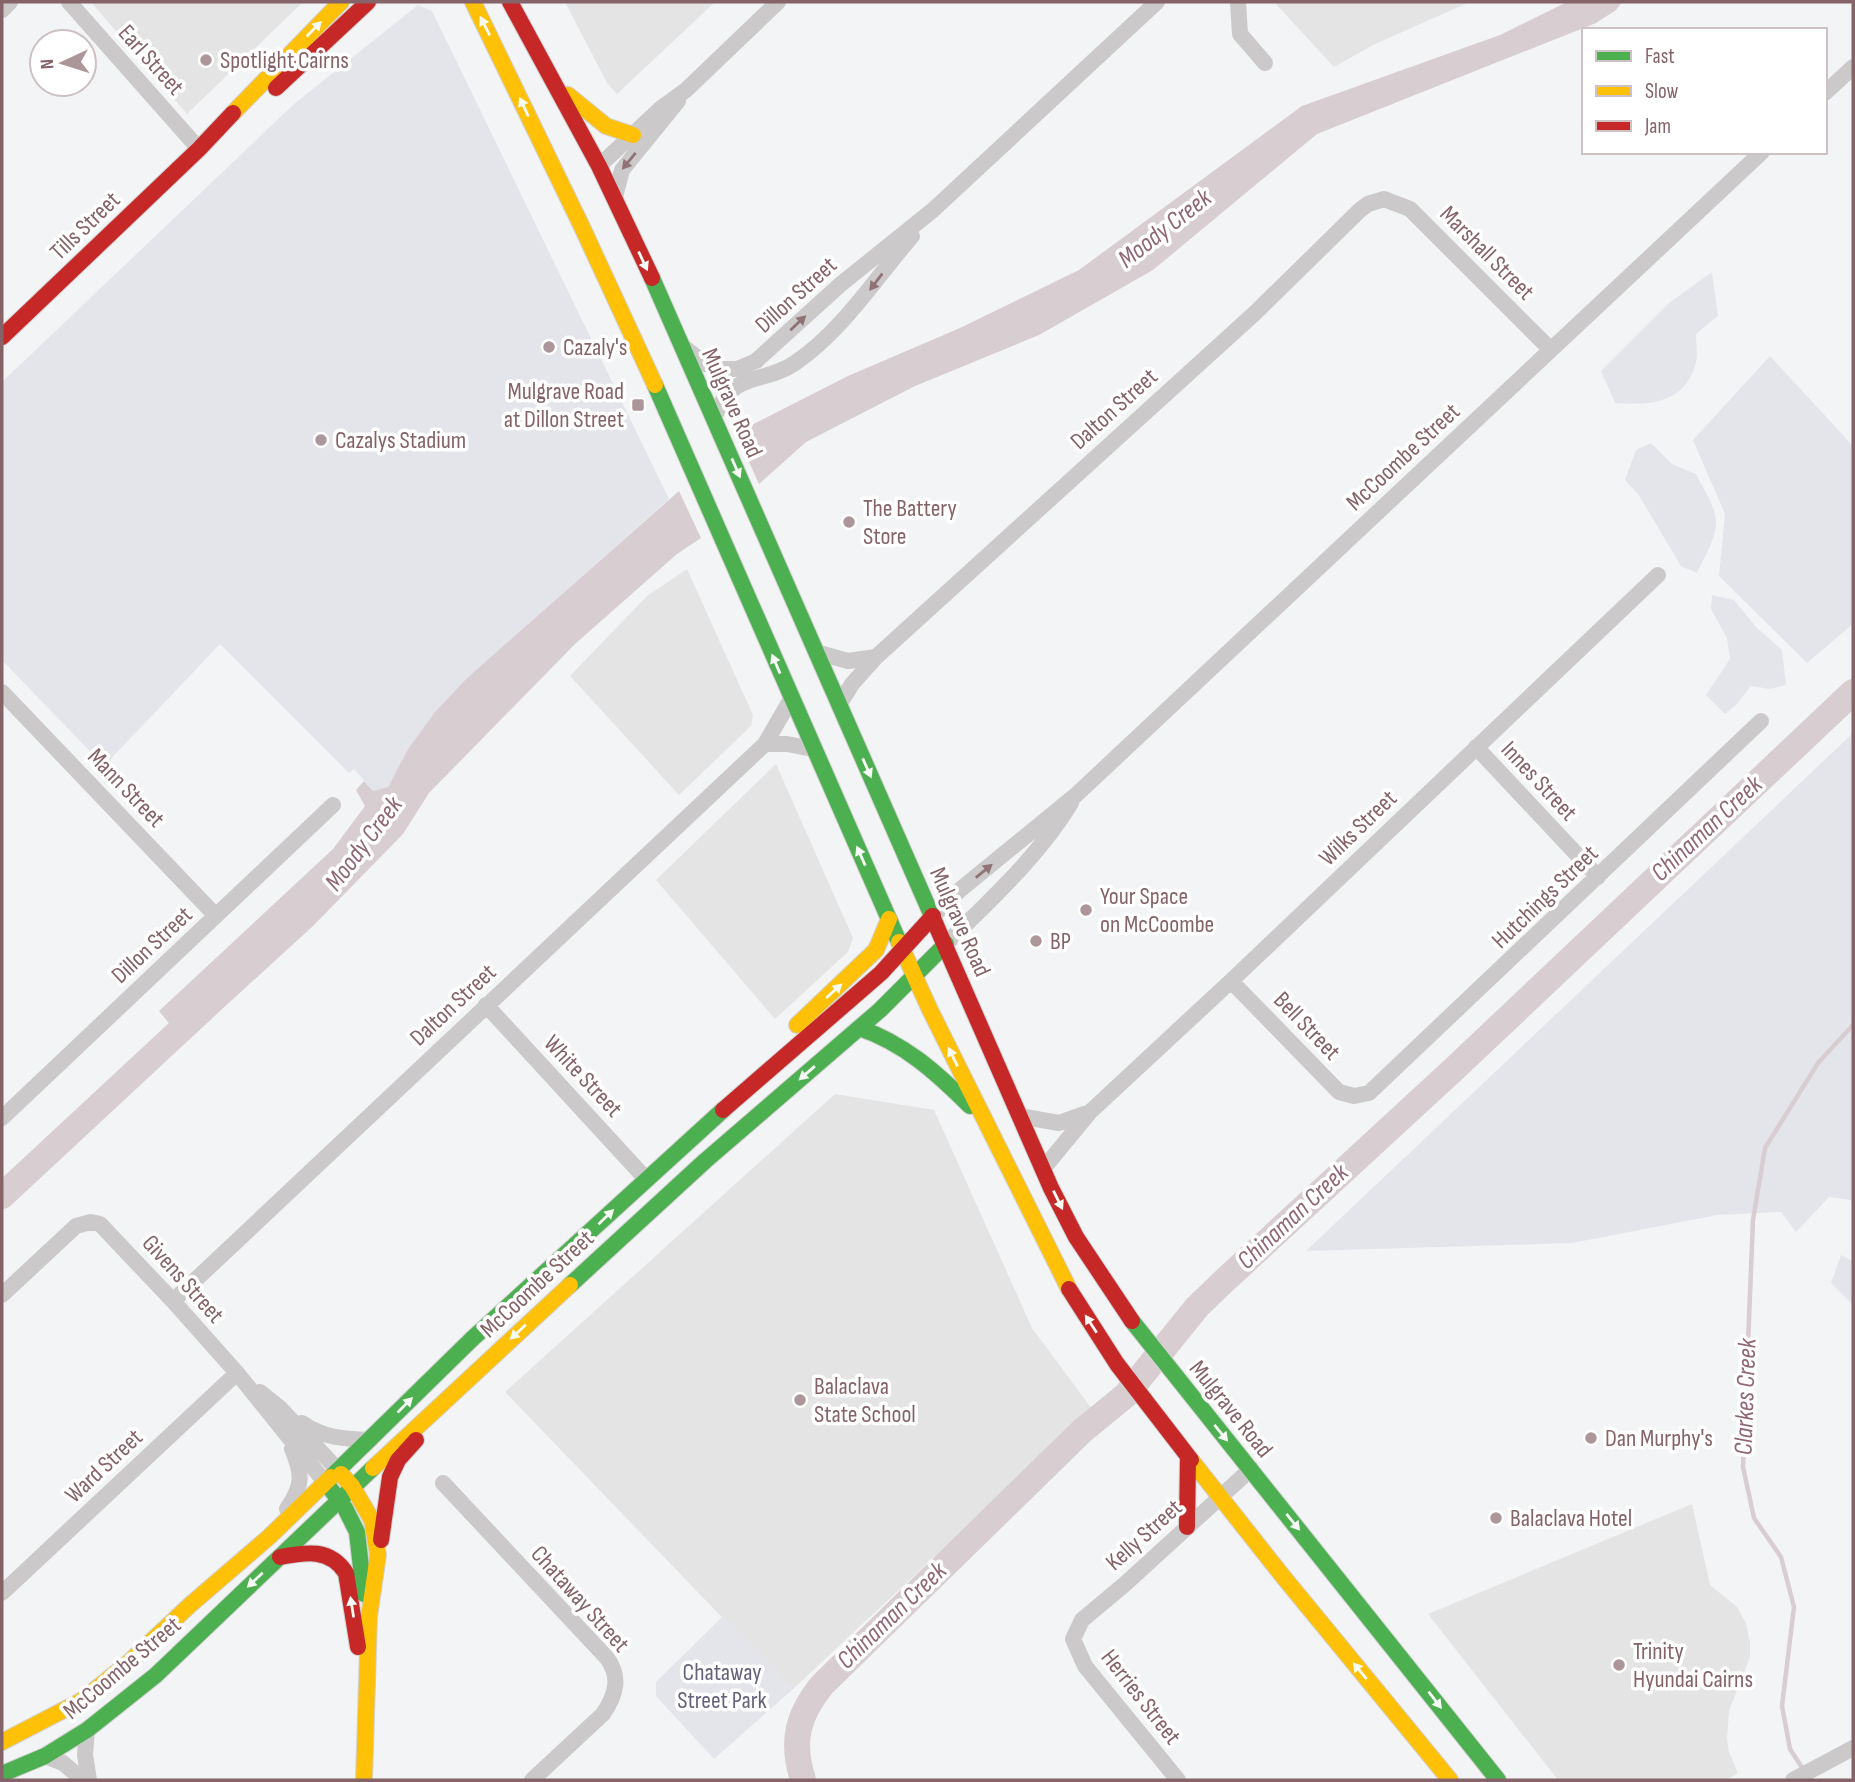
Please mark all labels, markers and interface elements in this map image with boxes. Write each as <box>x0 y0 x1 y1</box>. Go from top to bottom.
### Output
one-way arrow <box>480 16 491 36</box>
street label: Earl Street <box>112 19 190 101</box>
one-way arrow <box>305 21 322 37</box>
north arrow <box>28 28 98 98</box>
legend <box>1582 28 1827 154</box>
text: Fast <box>1645 44 1675 69</box>
place label: Spotlight Cairns <box>220 46 349 75</box>
marker: Spotlight Cairns <box>198 52 214 68</box>
text: N <box>36 58 59 70</box>
text: Slow <box>1645 79 1679 104</box>
one-way arrow <box>518 97 530 117</box>
text: Jam <box>1644 114 1671 139</box>
one-way arrow <box>622 151 637 169</box>
water label: Moody Creek <box>1112 182 1219 275</box>
street label: Tills Street <box>44 186 126 266</box>
street label: Marshall Street <box>1434 200 1540 306</box>
one-way arrow <box>637 251 649 271</box>
street label: Dillon Street <box>749 251 843 339</box>
one-way arrow <box>869 273 883 291</box>
one-way arrow <box>789 316 806 332</box>
place label: Cazaly's <box>563 333 627 362</box>
marker: Cazaly's <box>541 339 557 355</box>
street label: Mulgrave Road <box>695 344 769 462</box>
street label: Dalton Street <box>1064 362 1164 456</box>
place label: Mulgrave Road at Dillon Street <box>504 377 624 434</box>
marker: Mulgrave Road at Dillon Street <box>630 397 646 413</box>
street label: McCoombe Street <box>1340 397 1466 517</box>
place label: Cazalys Stadium <box>335 426 466 455</box>
marker: Cazalys Stadium <box>313 432 329 448</box>
one-way arrow <box>731 458 742 479</box>
place label: The Battery Store <box>863 494 957 551</box>
marker: The Battery Store <box>841 514 857 530</box>
one-way arrow <box>770 653 781 674</box>
street label: Innes Street <box>1495 735 1583 827</box>
street label: Mann Street <box>81 742 171 834</box>
one-way arrow <box>862 757 873 778</box>
water label: Chinaman Creek <box>1645 769 1770 888</box>
street label: Wilks Street <box>1313 784 1403 872</box>
water label: Moody Creek <box>319 790 410 897</box>
street label: Hutchings Street <box>1486 839 1604 955</box>
one-way arrow <box>855 846 867 866</box>
street label: Mulgrave Road <box>923 863 997 981</box>
one-way arrow <box>974 863 992 878</box>
place label: Your Space on McCoombe <box>1100 882 1214 939</box>
street label: Dillon Street <box>106 900 198 990</box>
marker: Your Space on McCoombe <box>1078 902 1094 918</box>
place label: BP <box>1050 927 1071 956</box>
marker: BP <box>1028 933 1044 949</box>
street label: Dalton Street <box>404 958 502 1052</box>
one-way arrow <box>825 983 843 999</box>
street label: Bell Street <box>1267 986 1347 1066</box>
street label: White Street <box>538 1029 628 1123</box>
one-way arrow <box>947 1047 959 1067</box>
one-way arrow <box>798 1065 816 1081</box>
water label: Chinaman Creek <box>1231 1157 1356 1276</box>
one-way arrow <box>1052 1190 1063 1210</box>
one-way arrow <box>598 1208 615 1225</box>
street label: McCoombe Street <box>474 1224 600 1344</box>
street label: Givens Street <box>136 1229 230 1329</box>
one-way arrow <box>1085 1315 1098 1334</box>
one-way arrow <box>510 1324 527 1340</box>
water label: Clarkes Creek <box>1728 1337 1764 1456</box>
street label: Mulgrave Road <box>1183 1355 1279 1463</box>
place label: Balaclava State School <box>814 1372 916 1429</box>
marker: Balaclava State School <box>792 1392 808 1408</box>
one-way arrow <box>396 1397 413 1414</box>
street label: Ward Street <box>59 1423 149 1509</box>
one-way arrow <box>1213 1424 1228 1441</box>
place label: Dan Murphy's <box>1605 1424 1713 1453</box>
marker: Dan Murphy's <box>1583 1430 1599 1446</box>
street label: Kelly Street <box>1100 1493 1188 1577</box>
place label: Balaclava Hotel <box>1510 1504 1632 1533</box>
marker: Balaclava Hotel <box>1488 1510 1504 1526</box>
one-way arrow <box>1285 1514 1300 1531</box>
street label: Chataway Street <box>525 1540 635 1658</box>
water label: Chinaman Creek <box>831 1555 954 1676</box>
one-way arrow <box>247 1572 264 1588</box>
one-way arrow <box>346 1596 357 1618</box>
street label: McCoombe Street <box>57 1610 187 1726</box>
place label: Trinity Hyundai Cairns <box>1633 1637 1753 1694</box>
street label: Herries Street <box>1095 1644 1187 1750</box>
marker: Trinity Hyundai Cairns <box>1611 1657 1627 1673</box>
park label: Chataway Street Park <box>677 1658 767 1715</box>
one-way arrow <box>1353 1662 1368 1679</box>
one-way arrow <box>1427 1691 1442 1709</box>

